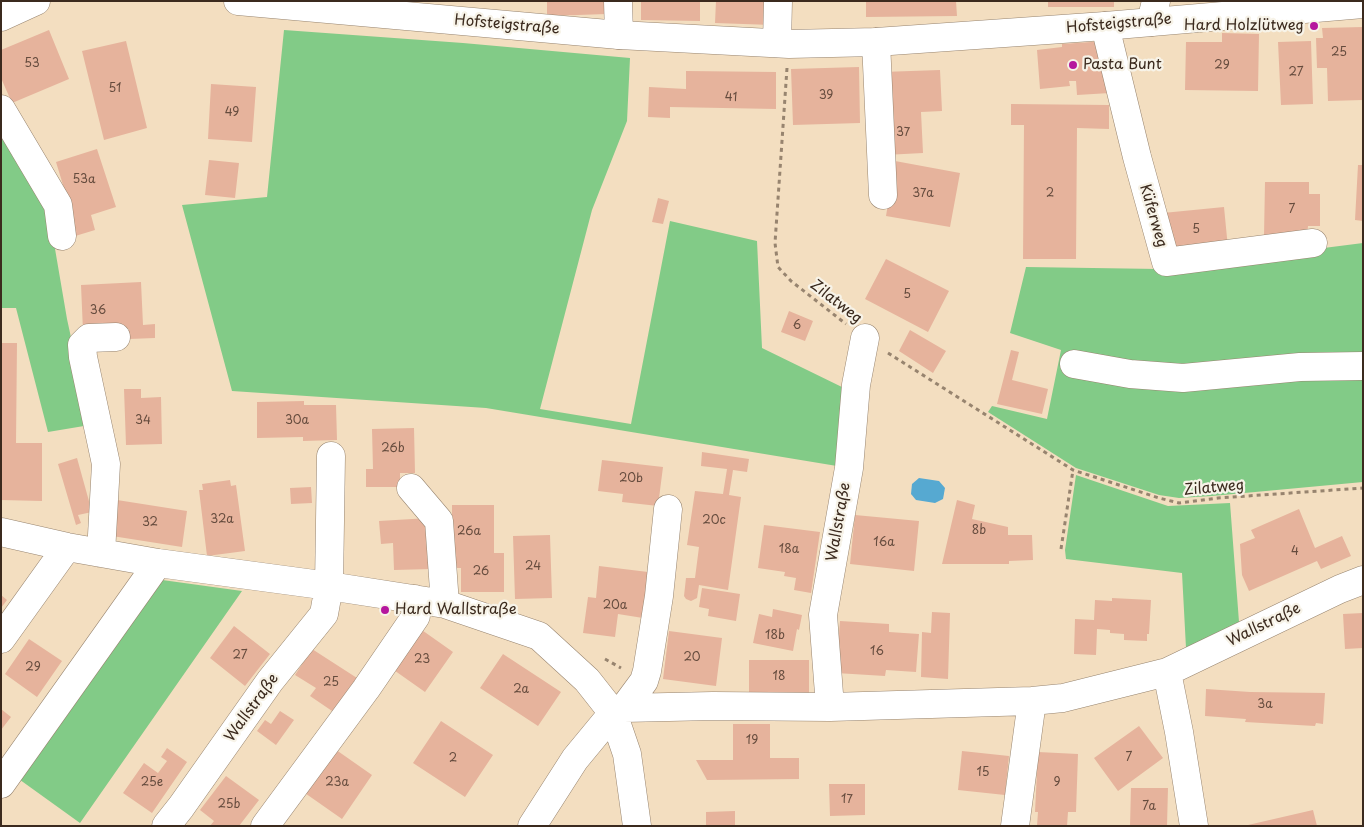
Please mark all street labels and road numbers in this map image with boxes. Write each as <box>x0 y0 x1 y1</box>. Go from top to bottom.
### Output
street label: Hofsteigstraße <box>1066 10 1172 38</box>
street label: Hofsteigstraße <box>454 11 560 39</box>
street label: Küferweg <box>1135 182 1171 250</box>
street label: Zilatweg <box>807 276 865 328</box>
street label: Zilatweg <box>1183 476 1245 500</box>
street label: Wallstraße <box>823 481 855 563</box>
street label: Wallstraße <box>1224 599 1304 651</box>
street label: Wallstraße <box>221 670 283 746</box>

